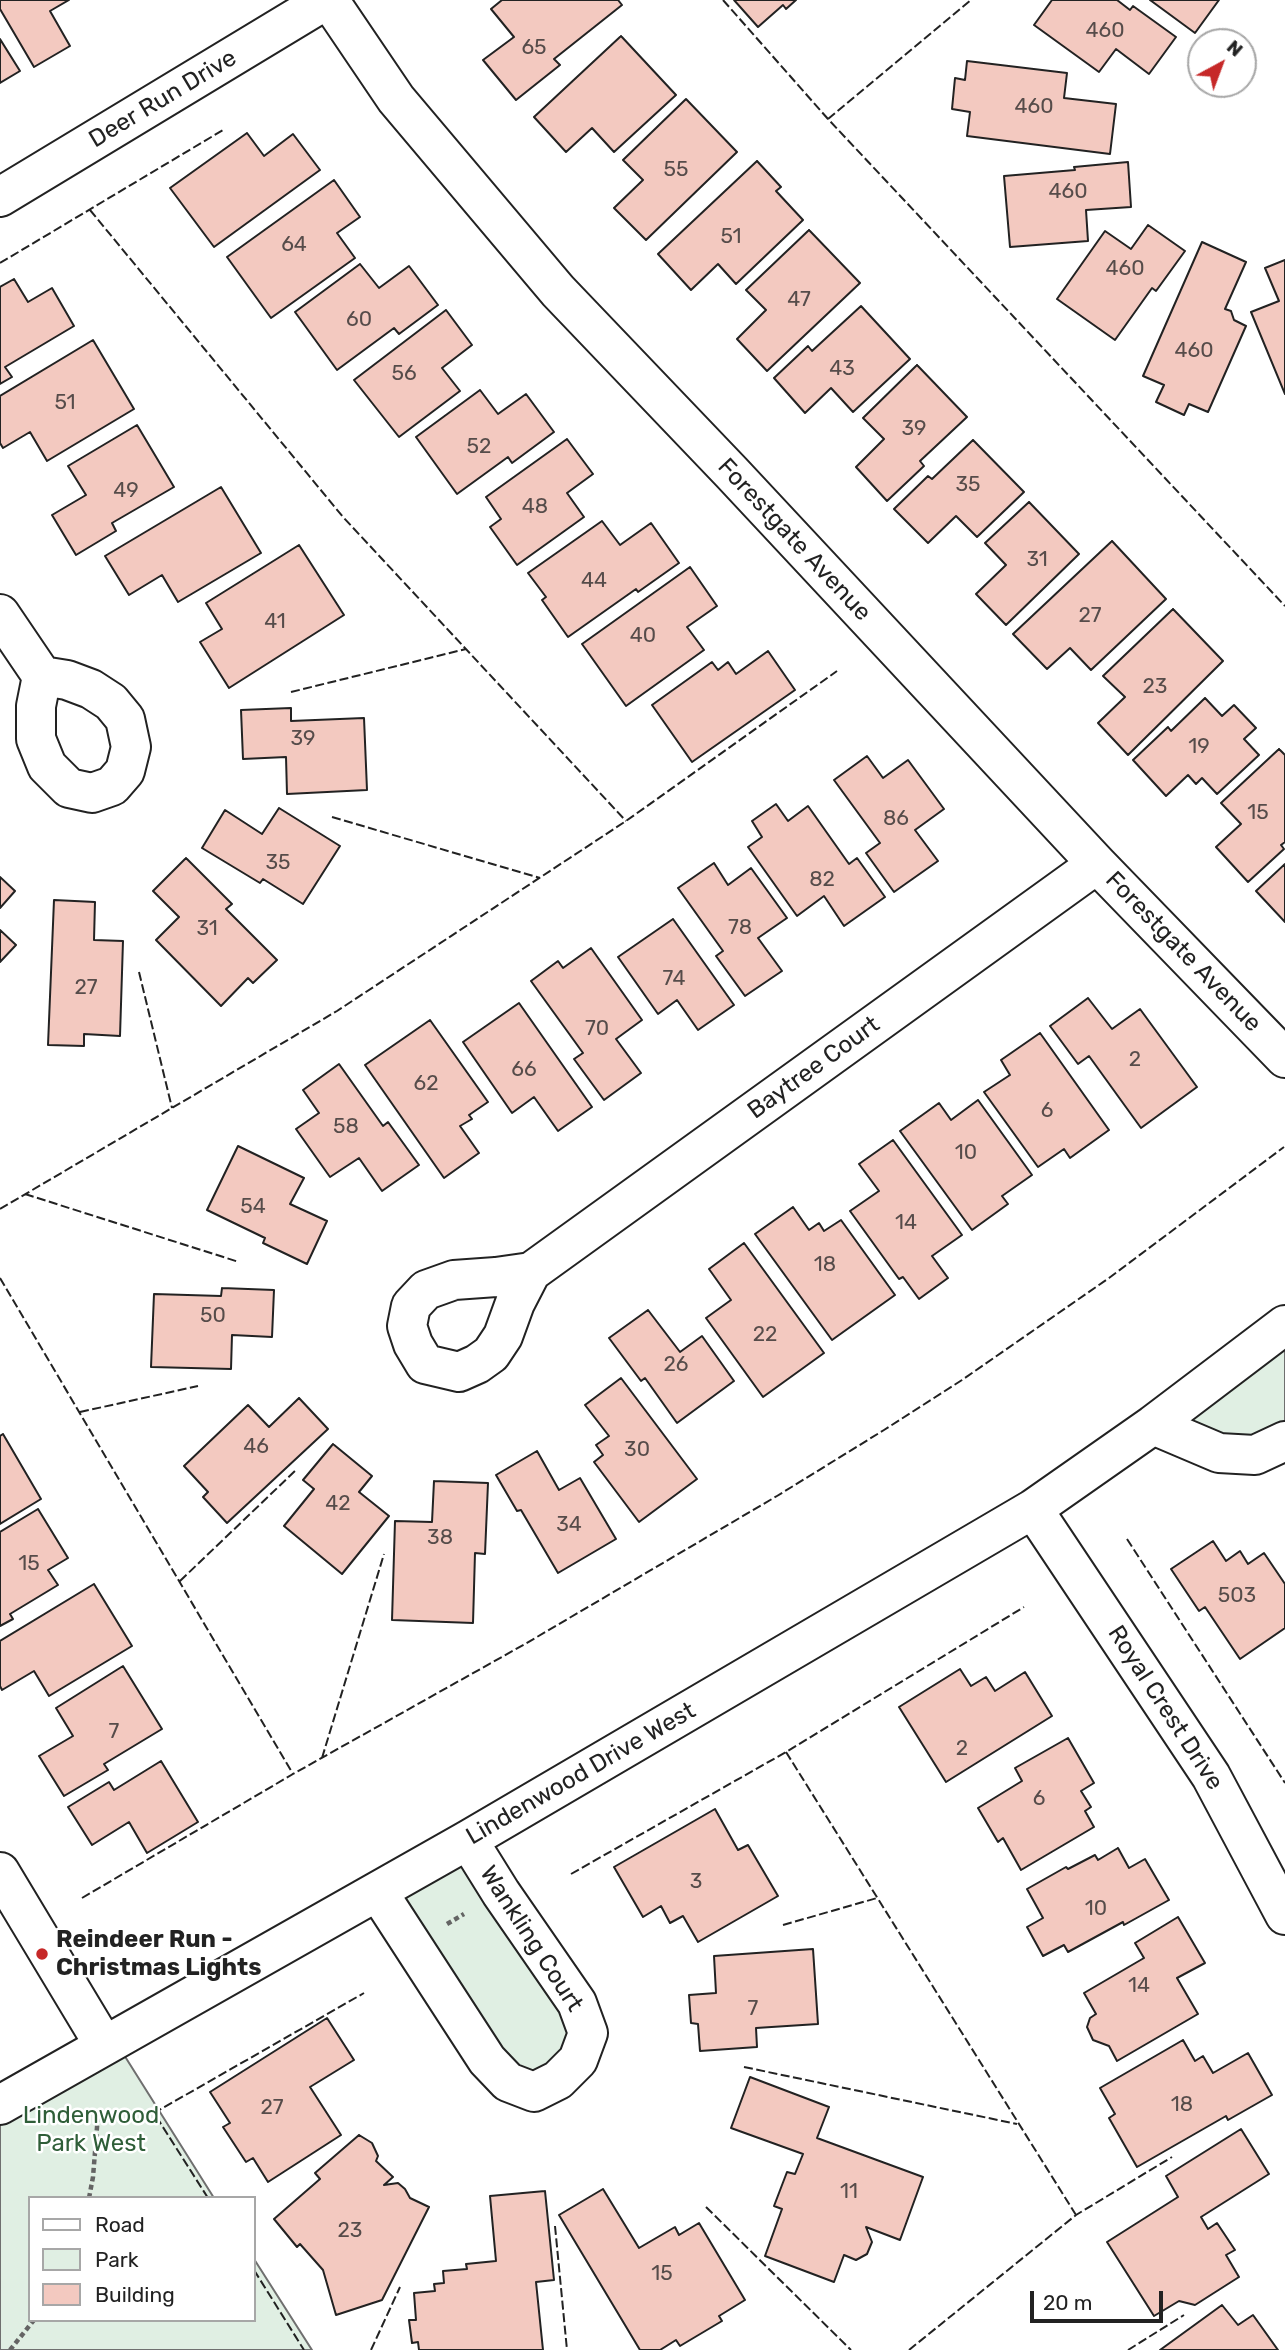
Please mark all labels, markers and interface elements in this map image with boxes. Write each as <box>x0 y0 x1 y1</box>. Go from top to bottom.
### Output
house number: 460 <box>1085 18 1125 44</box>
north arrow <box>1187 28 1257 98</box>
house number: 65 <box>521 35 547 61</box>
text: N <box>1222 35 1247 61</box>
street label: Deer Run Drive <box>84 44 242 154</box>
house number: 460 <box>1014 94 1054 120</box>
house number: 55 <box>664 157 688 183</box>
house number: 460 <box>1048 179 1088 205</box>
house number: 51 <box>720 224 742 250</box>
house number: 64 <box>281 232 307 258</box>
house number: 460 <box>1105 256 1145 282</box>
house number: 47 <box>787 287 811 313</box>
house number: 60 <box>346 307 372 333</box>
house number: 460 <box>1174 338 1214 364</box>
house number: 43 <box>829 356 855 382</box>
house number: 56 <box>391 361 417 387</box>
house number: 51 <box>54 390 76 416</box>
house number: 39 <box>901 416 927 442</box>
house number: 52 <box>467 434 491 460</box>
street label: Forestgate Avenue <box>711 453 877 627</box>
house number: 35 <box>955 472 981 498</box>
house number: 49 <box>113 478 139 504</box>
house number: 48 <box>522 494 548 520</box>
house number: 31 <box>1026 547 1048 573</box>
house number: 44 <box>581 568 607 594</box>
house number: 27 <box>1078 603 1102 629</box>
house number: 41 <box>264 609 286 635</box>
house number: 40 <box>630 623 656 649</box>
house number: 23 <box>1143 674 1167 700</box>
house number: 39 <box>290 726 316 752</box>
house number: 19 <box>1188 734 1210 760</box>
house number: 15 <box>1247 800 1269 826</box>
house number: 86 <box>883 806 909 832</box>
house number: 35 <box>265 850 291 876</box>
street label: Forestgate Avenue <box>1099 866 1267 1038</box>
house number: 82 <box>809 867 835 893</box>
house number: 78 <box>728 915 752 941</box>
house number: 31 <box>196 916 218 942</box>
house number: 74 <box>662 966 686 992</box>
house number: 27 <box>74 975 98 1001</box>
street label: Baytree Court <box>742 1011 886 1125</box>
house number: 70 <box>585 1016 609 1042</box>
house number: 2 <box>1129 1047 1141 1073</box>
house number: 66 <box>511 1057 537 1083</box>
house number: 62 <box>414 1071 438 1097</box>
house number: 6 <box>1041 1098 1053 1124</box>
house number: 58 <box>333 1114 359 1140</box>
house number: 10 <box>955 1140 977 1166</box>
house number: 54 <box>240 1194 266 1220</box>
house number: 14 <box>895 1210 917 1236</box>
house number: 18 <box>814 1252 836 1278</box>
house number: 50 <box>200 1303 226 1329</box>
house number: 22 <box>753 1322 777 1348</box>
house number: 26 <box>664 1352 688 1378</box>
house number: 46 <box>243 1434 269 1460</box>
house number: 30 <box>624 1437 650 1463</box>
house number: 42 <box>325 1491 351 1517</box>
house number: 34 <box>556 1512 582 1538</box>
house number: 38 <box>427 1525 453 1551</box>
house number: 15 <box>18 1551 40 1577</box>
house number: 503 <box>1218 1583 1256 1609</box>
street label: Royal Crest Drive <box>1101 1620 1229 1796</box>
street label: Lindenwood Drive West <box>461 1697 701 1851</box>
house number: 7 <box>109 1719 119 1745</box>
house number: 2 <box>956 1736 968 1762</box>
house number: 6 <box>1033 1786 1045 1812</box>
street label: Wankling Court <box>473 1861 589 2017</box>
house number: 3 <box>690 1869 702 1895</box>
house number: 10 <box>1085 1896 1107 1922</box>
place label: Reindeer Run - Christmas Lights <box>56 1926 262 1982</box>
marker: Reindeer Run - Christmas Lights <box>34 1946 50 1962</box>
house number: 14 <box>1128 1973 1150 1999</box>
house number: 7 <box>748 1996 758 2022</box>
house number: 18 <box>1171 2092 1193 2118</box>
house number: 27 <box>260 2095 284 2121</box>
park label: Lindenwood Park West <box>23 2102 159 2158</box>
house number: 11 <box>840 2179 858 2205</box>
legend <box>28 2196 256 2322</box>
text: Road <box>95 2212 145 2237</box>
house number: 23 <box>338 2218 362 2244</box>
text: Park <box>95 2247 139 2272</box>
house number: 15 <box>651 2261 673 2287</box>
scale bar <box>1033 2276 1166 2320</box>
text: Building <box>95 2282 175 2307</box>
text: 20 m <box>1043 2290 1092 2315</box>

